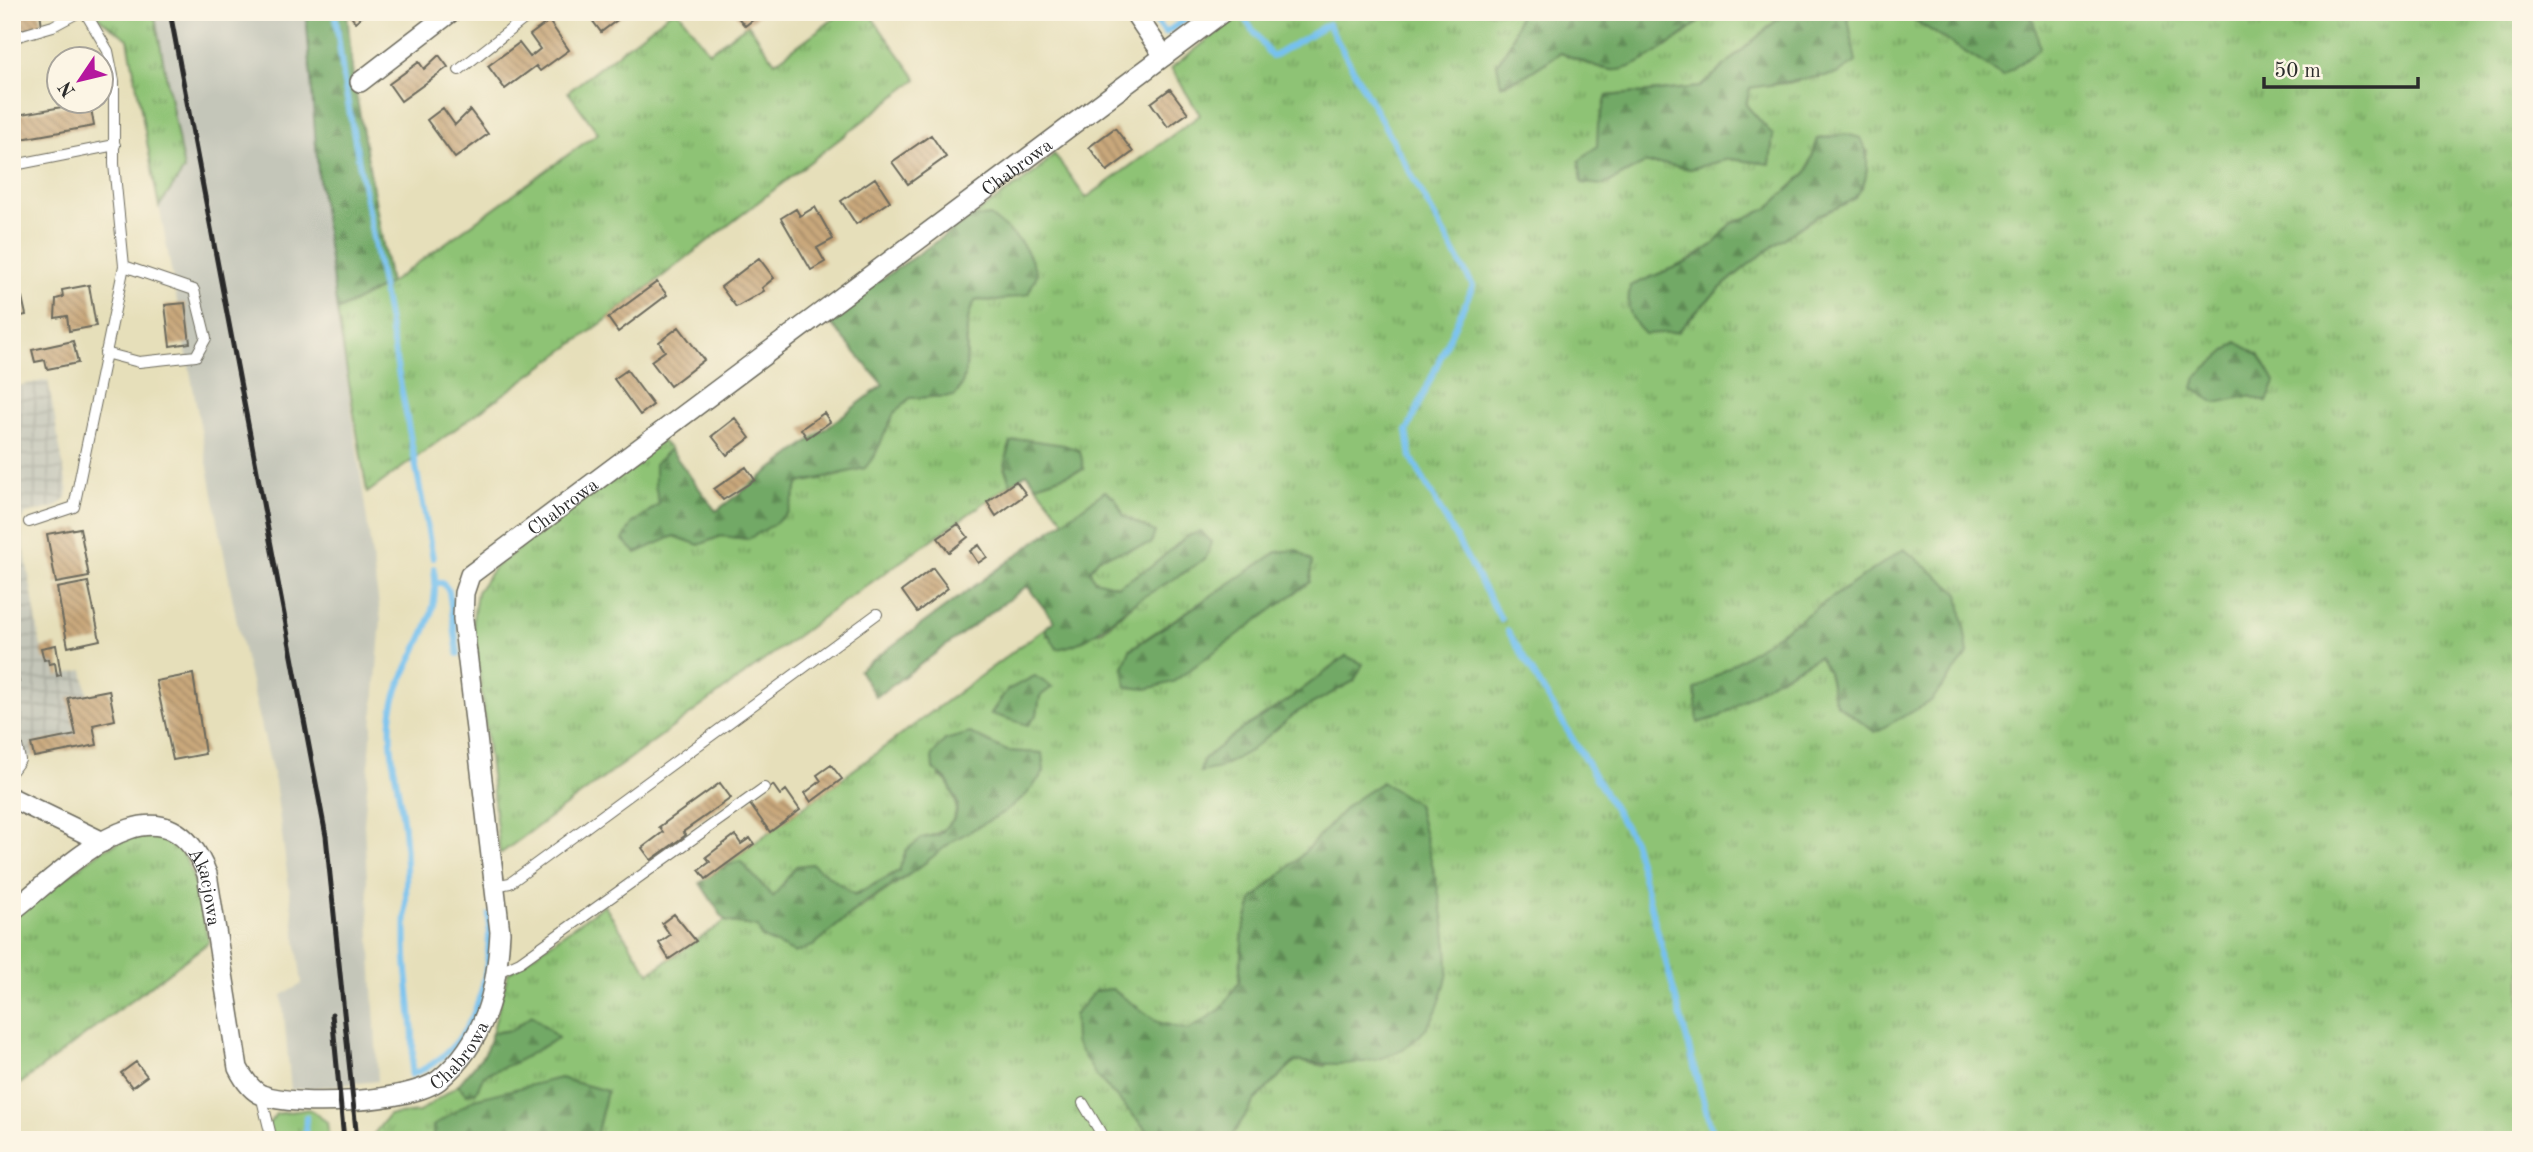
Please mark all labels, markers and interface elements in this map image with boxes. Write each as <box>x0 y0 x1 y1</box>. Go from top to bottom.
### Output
north arrow <box>46 46 116 116</box>
scale bar <box>2264 46 2418 90</box>
text: 50 m <box>2274 61 2321 82</box>
text: N <box>56 77 80 100</box>
street label: Chabrowa <box>979 136 1057 201</box>
street label: Chabrowa <box>525 475 603 540</box>
street label: Akacjowa <box>184 845 222 928</box>
street label: Chabrowa <box>427 1019 494 1095</box>

